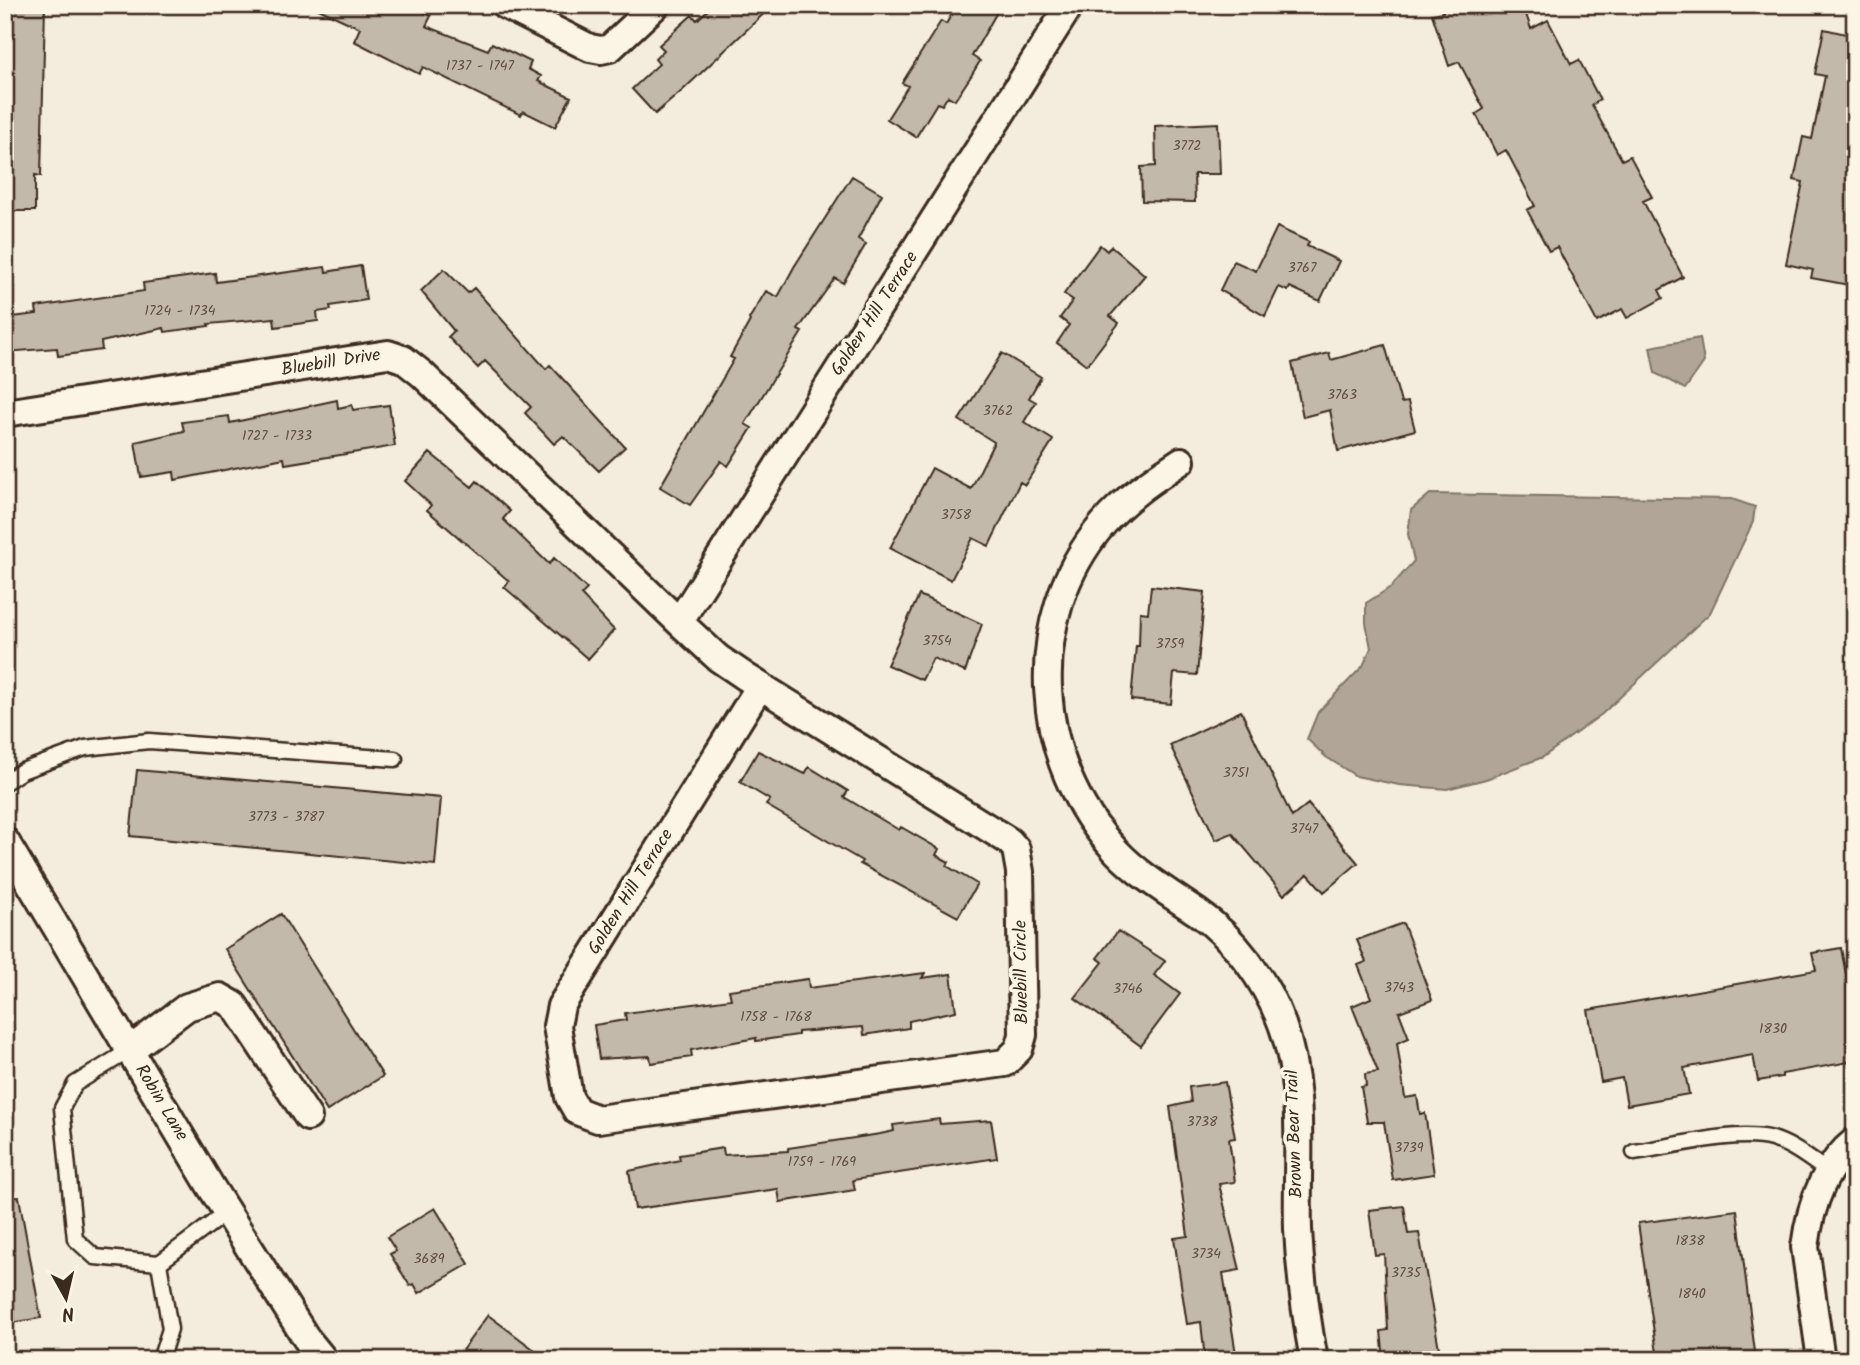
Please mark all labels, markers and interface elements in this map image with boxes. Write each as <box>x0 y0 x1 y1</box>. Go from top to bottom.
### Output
house number: 1737 - 1747 <box>446 55 515 77</box>
house number: 3772 <box>1172 135 1202 157</box>
street label: Golden Hill Terrace <box>824 246 926 382</box>
house number: 3767 <box>1288 257 1317 279</box>
house number: 1724 - 1734 <box>145 300 216 322</box>
street label: Bluebill Drive <box>279 341 383 385</box>
house number: 3763 <box>1327 384 1357 406</box>
house number: 3762 <box>983 400 1013 422</box>
house number: 1727 - 1733 <box>242 425 312 447</box>
house number: 3758 <box>941 504 972 526</box>
house number: 3754 <box>922 630 952 652</box>
house number: 3759 <box>1156 633 1185 655</box>
house number: 3751 <box>1223 762 1249 784</box>
house number: 3773 - 3787 <box>248 806 324 828</box>
house number: 3747 <box>1290 818 1319 840</box>
street label: Golden Hill Terrace <box>581 823 681 961</box>
street label: Bluebill Circle <box>1007 920 1037 1024</box>
house number: 3743 <box>1384 977 1414 999</box>
house number: 3746 <box>1113 978 1143 1000</box>
house number: 1758 - 1768 <box>740 1006 812 1028</box>
house number: 1830 <box>1759 1018 1787 1040</box>
street label: Robin Lane <box>127 1059 195 1147</box>
street label: Brown Bear Trail <box>1278 1069 1312 1199</box>
house number: 3738 <box>1187 1111 1218 1133</box>
house number: 3739 <box>1394 1137 1424 1159</box>
house number: 1759 - 1769 <box>788 1151 856 1173</box>
house number: 1838 <box>1675 1230 1705 1252</box>
house number: 3734 <box>1191 1243 1221 1265</box>
house number: 3689 <box>413 1248 445 1270</box>
house number: 3735 <box>1391 1262 1422 1284</box>
north arrow <box>32 1264 102 1334</box>
house number: 1840 <box>1678 1283 1706 1305</box>
text: N <box>60 1297 76 1329</box>

